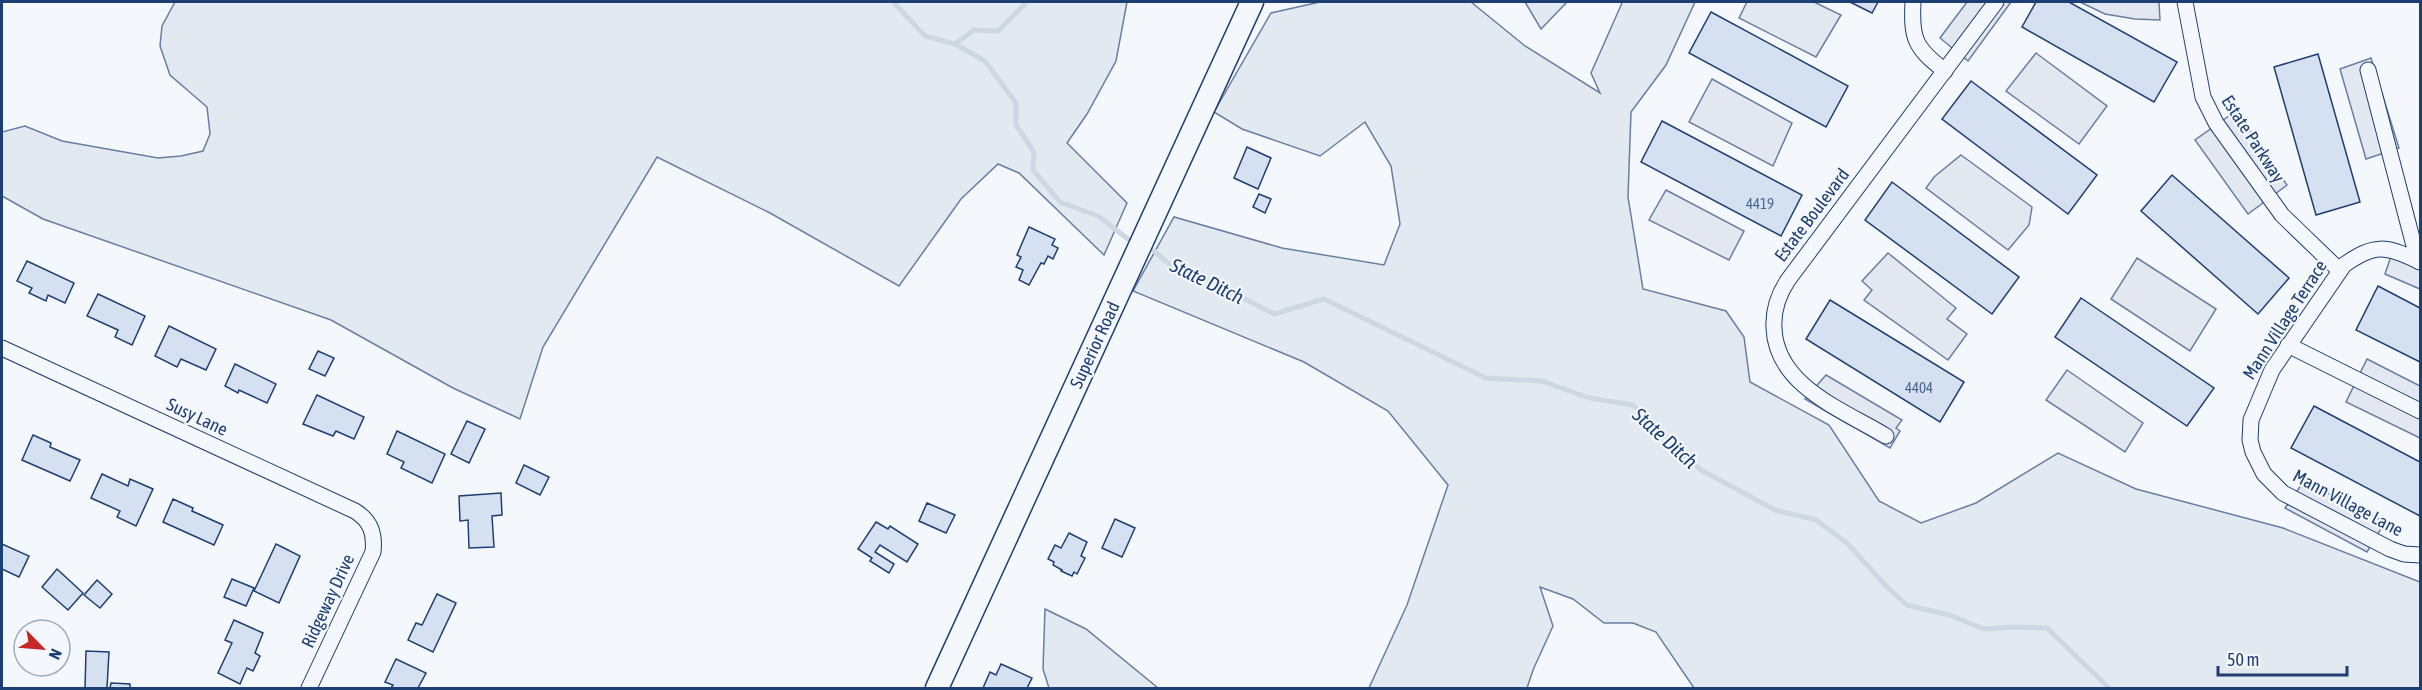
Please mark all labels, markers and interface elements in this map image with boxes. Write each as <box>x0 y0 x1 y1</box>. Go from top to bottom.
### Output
street label: Estate Parkway <box>2217 91 2289 186</box>
street label: Estate Boulevard <box>1770 164 1853 265</box>
house number: 4419 <box>1746 195 1774 212</box>
water label: State Ditch <box>1166 252 1248 308</box>
street label: Mann Village Terrace <box>2238 256 2331 383</box>
street label: Superior Road <box>1065 298 1124 391</box>
house number: 4404 <box>1905 379 1933 396</box>
street label: Susy Lane <box>163 393 231 440</box>
water label: State Ditch <box>1628 402 1703 473</box>
street label: Mann Village Lane <box>2290 465 2407 540</box>
street label: Ridgeway Drive <box>297 551 358 651</box>
north arrow <box>12 618 72 678</box>
scale bar <box>2218 639 2347 677</box>
text: N <box>45 646 66 662</box>
text: 50 m <box>2227 649 2259 670</box>

